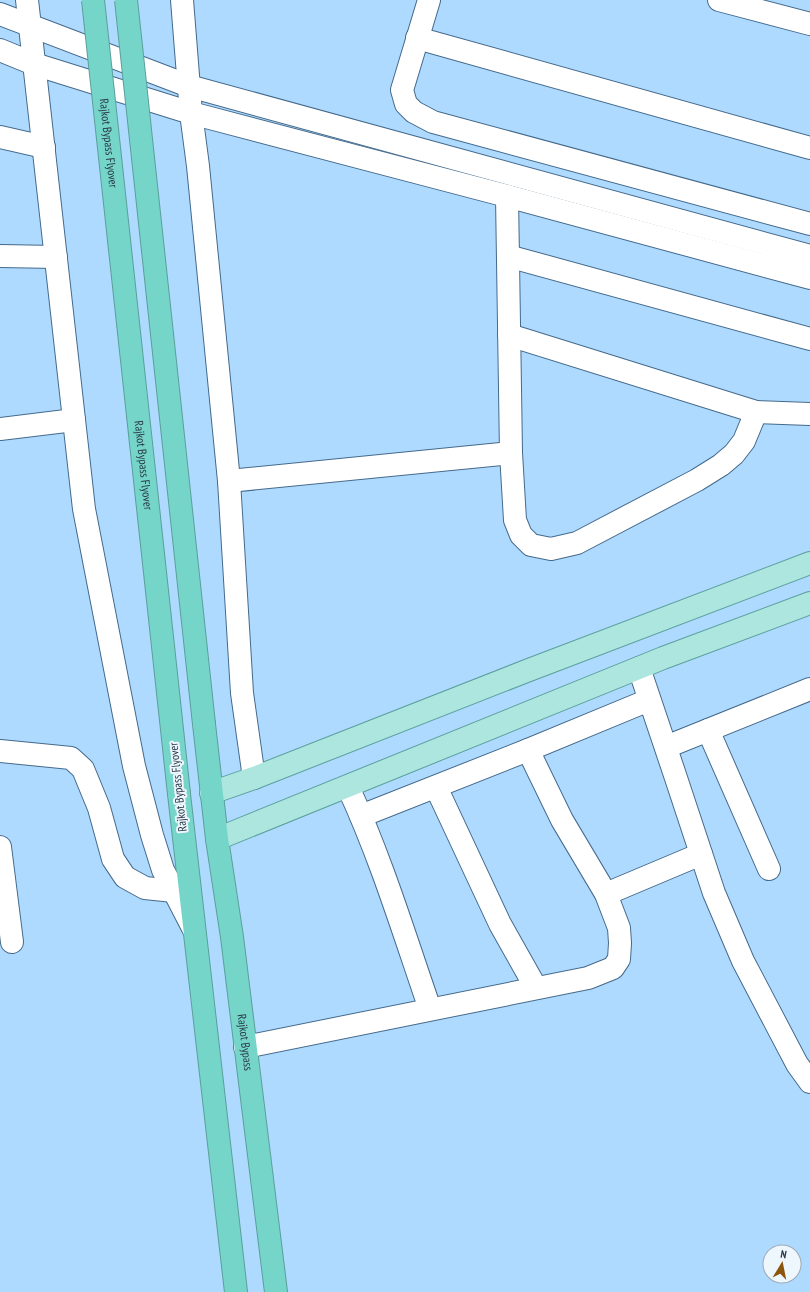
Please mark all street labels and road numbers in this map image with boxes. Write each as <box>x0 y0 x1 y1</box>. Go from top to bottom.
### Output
street label: Rajkot Bypass Flyover <box>97 98 121 189</box>
street label: Rajkot Bypass Flyover <box>132 420 156 511</box>
street label: Rajkot Bypass Flyover <box>165 741 190 832</box>
street label: Rajkot Bypass <box>235 1013 257 1072</box>

